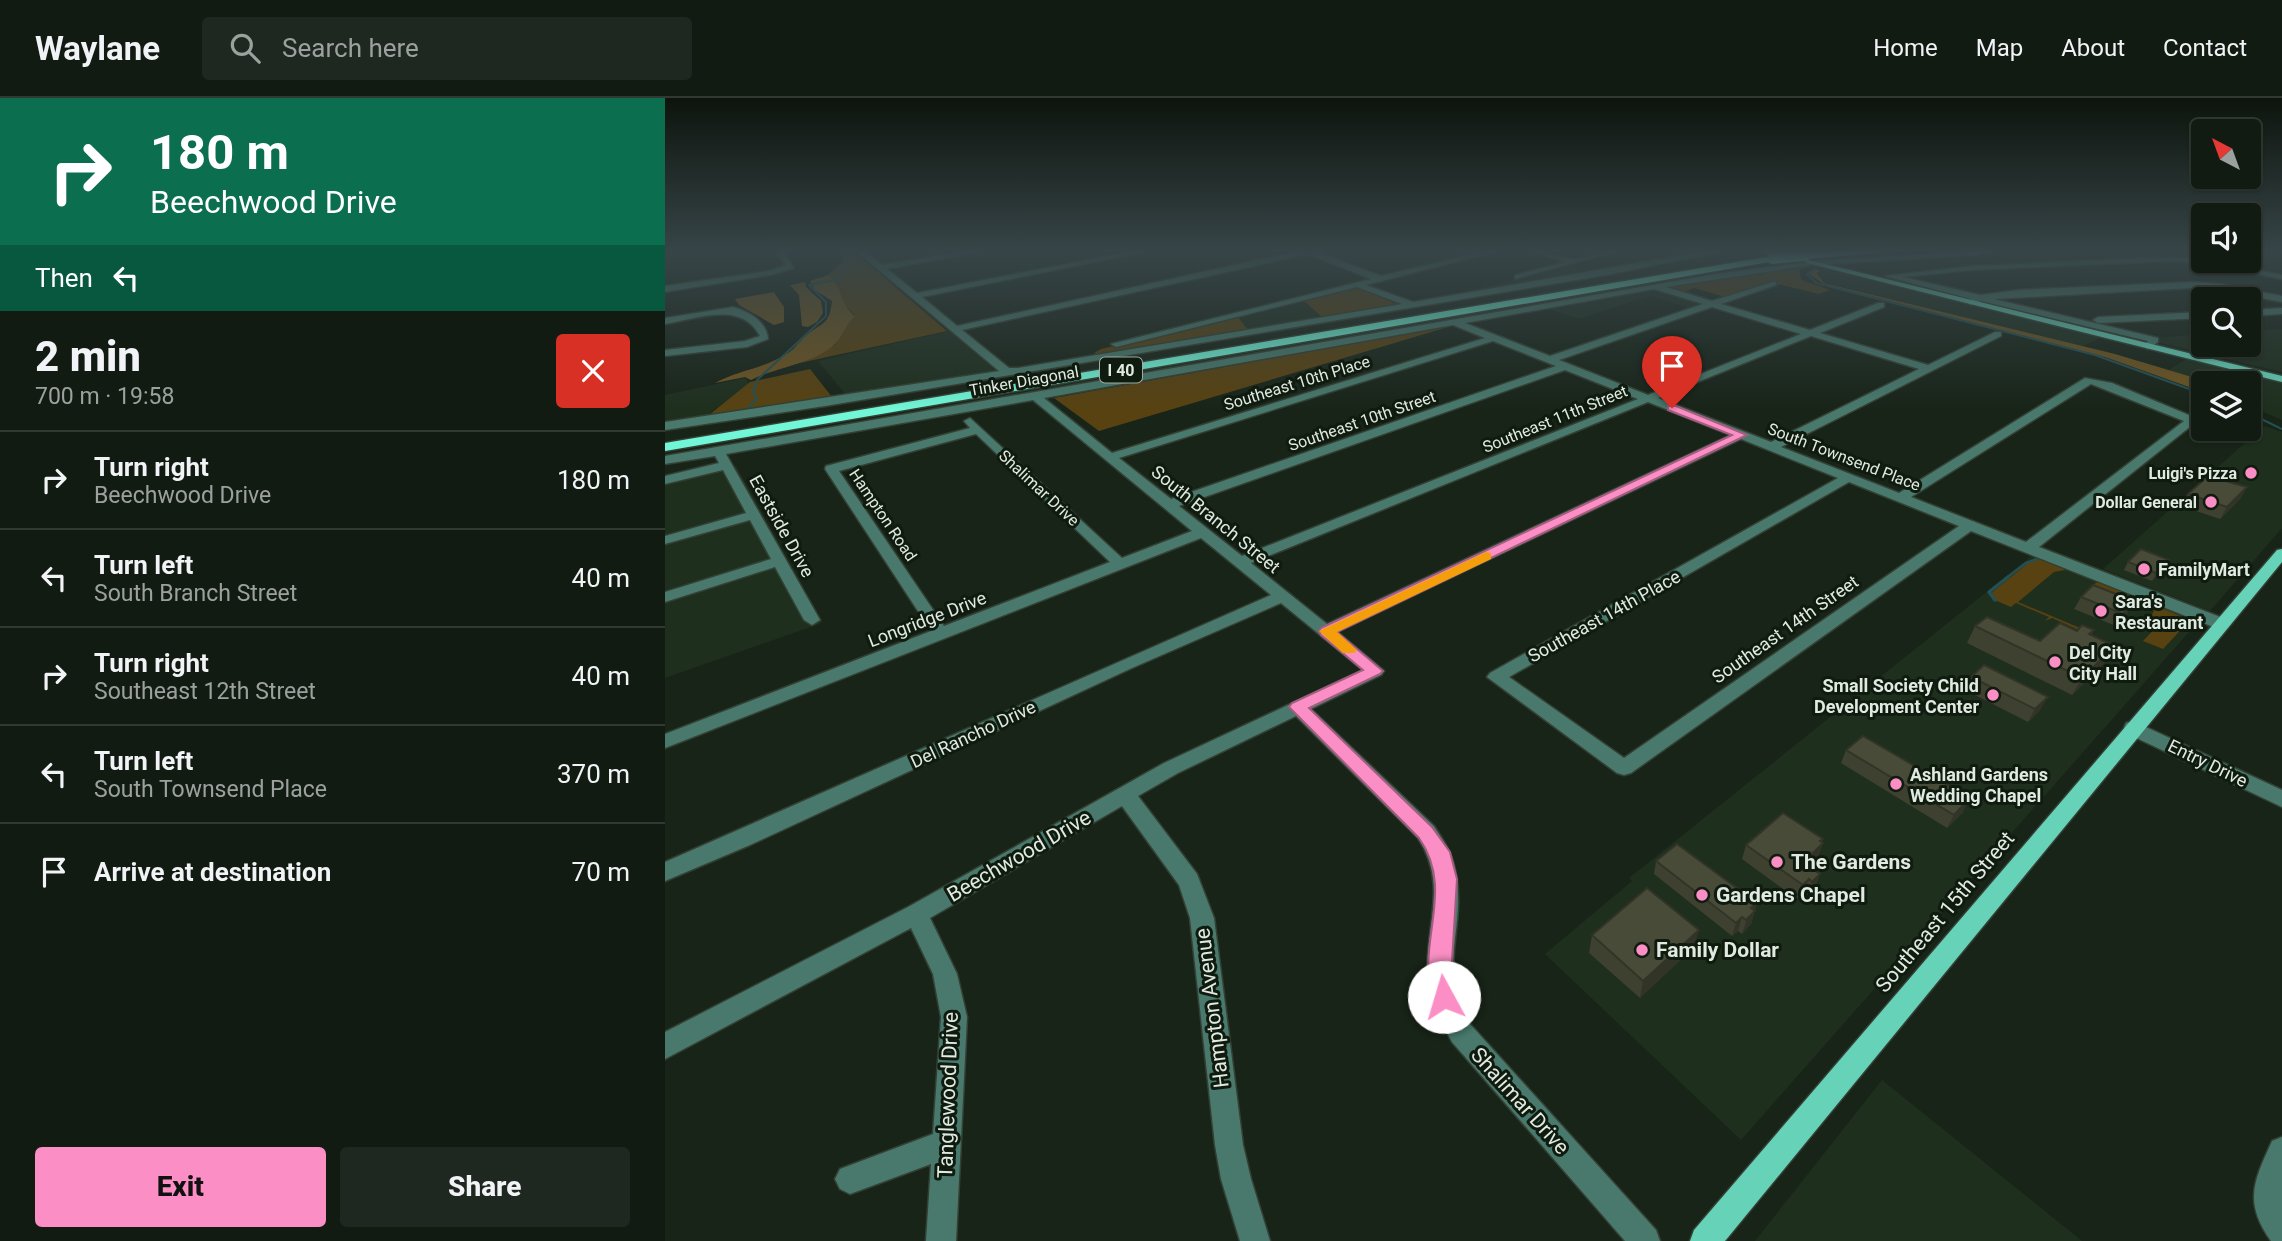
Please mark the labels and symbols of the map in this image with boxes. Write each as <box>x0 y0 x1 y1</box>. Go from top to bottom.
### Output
north arrow <box>2191 119 2261 189</box>
pin <box>1642 336 1702 408</box>
street label: Southeast 10th Place <box>1222 352 1372 414</box>
road number: I 40 <box>1100 358 1142 382</box>
street label: Tinker Diagonal <box>968 362 1080 400</box>
street label: Southeast 11th Street <box>1480 381 1630 457</box>
street label: Southeast 10th Street <box>1286 387 1438 455</box>
street label: South Townsend Place <box>1765 419 1923 495</box>
street label: Shalimar Drive <box>995 446 1083 530</box>
street label: South Branch Street <box>1148 461 1285 577</box>
place label: Luigi's Pizza <box>2148 464 2237 483</box>
street label: Hampton Road <box>845 465 921 565</box>
marker: Luigi's Pizza <box>2243 465 2259 481</box>
street label: Eastside Drive <box>745 471 819 581</box>
place label: Dollar General <box>2095 493 2197 512</box>
marker: Dollar General <box>2203 494 2219 510</box>
place label: FamilyMart <box>2158 559 2250 580</box>
marker: FamilyMart <box>2136 561 2152 577</box>
street label: Southeast 14th Place <box>1524 565 1684 667</box>
street label: Southeast 14th Street <box>1708 571 1862 687</box>
street label: Longridge Drive <box>865 587 989 651</box>
place label: Sara's Restaurant <box>2115 591 2203 633</box>
marker: Sara's Restaurant <box>2093 603 2109 619</box>
place label: Del City City Hall <box>2069 642 2137 684</box>
marker: Del City City Hall <box>2047 654 2063 670</box>
place label: Small Society Child Development Center <box>1814 675 1979 717</box>
marker: Small Society Child Development Center <box>1985 687 2001 703</box>
street label: Del Rancho Drive <box>907 696 1039 772</box>
street label: Entry Drive <box>2165 735 2251 791</box>
place label: Ashland Gardens Wedding Chapel <box>1910 764 2048 806</box>
marker: Ashland Gardens Wedding Chapel <box>1888 776 1904 792</box>
street label: Beechwood Drive <box>943 805 1095 907</box>
street label: Southeast 15th Street <box>1871 827 2019 997</box>
place label: The Gardens <box>1791 850 1911 874</box>
marker: The Gardens <box>1769 854 1785 870</box>
place label: Gardens Chapel <box>1716 883 1865 907</box>
marker: Gardens Chapel <box>1694 887 1710 903</box>
street label: Hampton Avenue <box>1190 927 1234 1089</box>
place label: Family Dollar <box>1656 938 1779 962</box>
marker: Family Dollar <box>1634 942 1650 958</box>
position arrow <box>1407 960 1481 1034</box>
street label: Tanglewood Drive <box>933 1011 963 1179</box>
street label: Shalimar Drive <box>1466 1043 1574 1159</box>

